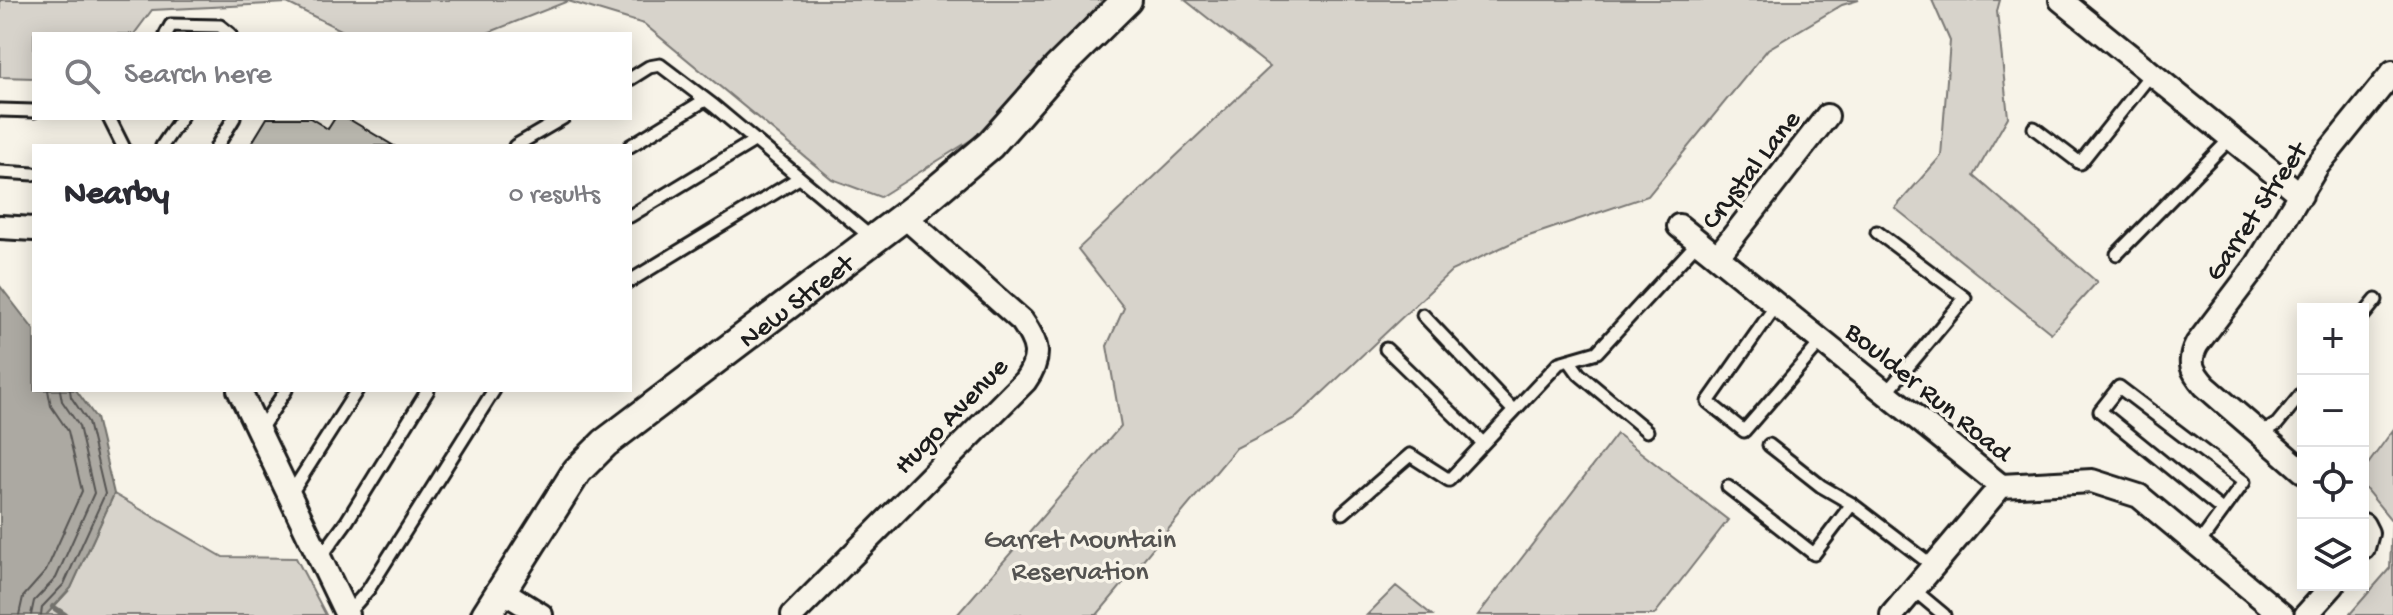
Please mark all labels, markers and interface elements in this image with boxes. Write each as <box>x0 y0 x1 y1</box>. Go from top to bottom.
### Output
search box <box>32 32 632 120</box>
icon: search <box>60 54 104 98</box>
text: Search here <box>124 59 272 94</box>
street label: Crystal Lane <box>1696 104 1810 237</box>
street label: Garret Street <box>2199 135 2318 288</box>
text: Nearby <box>64 176 169 216</box>
text: 0 results <box>509 181 600 212</box>
street label: New Street <box>733 247 864 357</box>
map controls <box>2297 303 2369 591</box>
button: + <box>2297 303 2369 375</box>
street label: Boulder Run Road <box>1837 316 2019 472</box>
street label: Hugo Avenue <box>888 351 1017 483</box>
button: − <box>2297 375 2369 447</box>
button: locate <box>2297 447 2369 519</box>
button: layers <box>2297 519 2369 591</box>
park label: Garret Mountain Reservation <box>984 525 1177 590</box>

